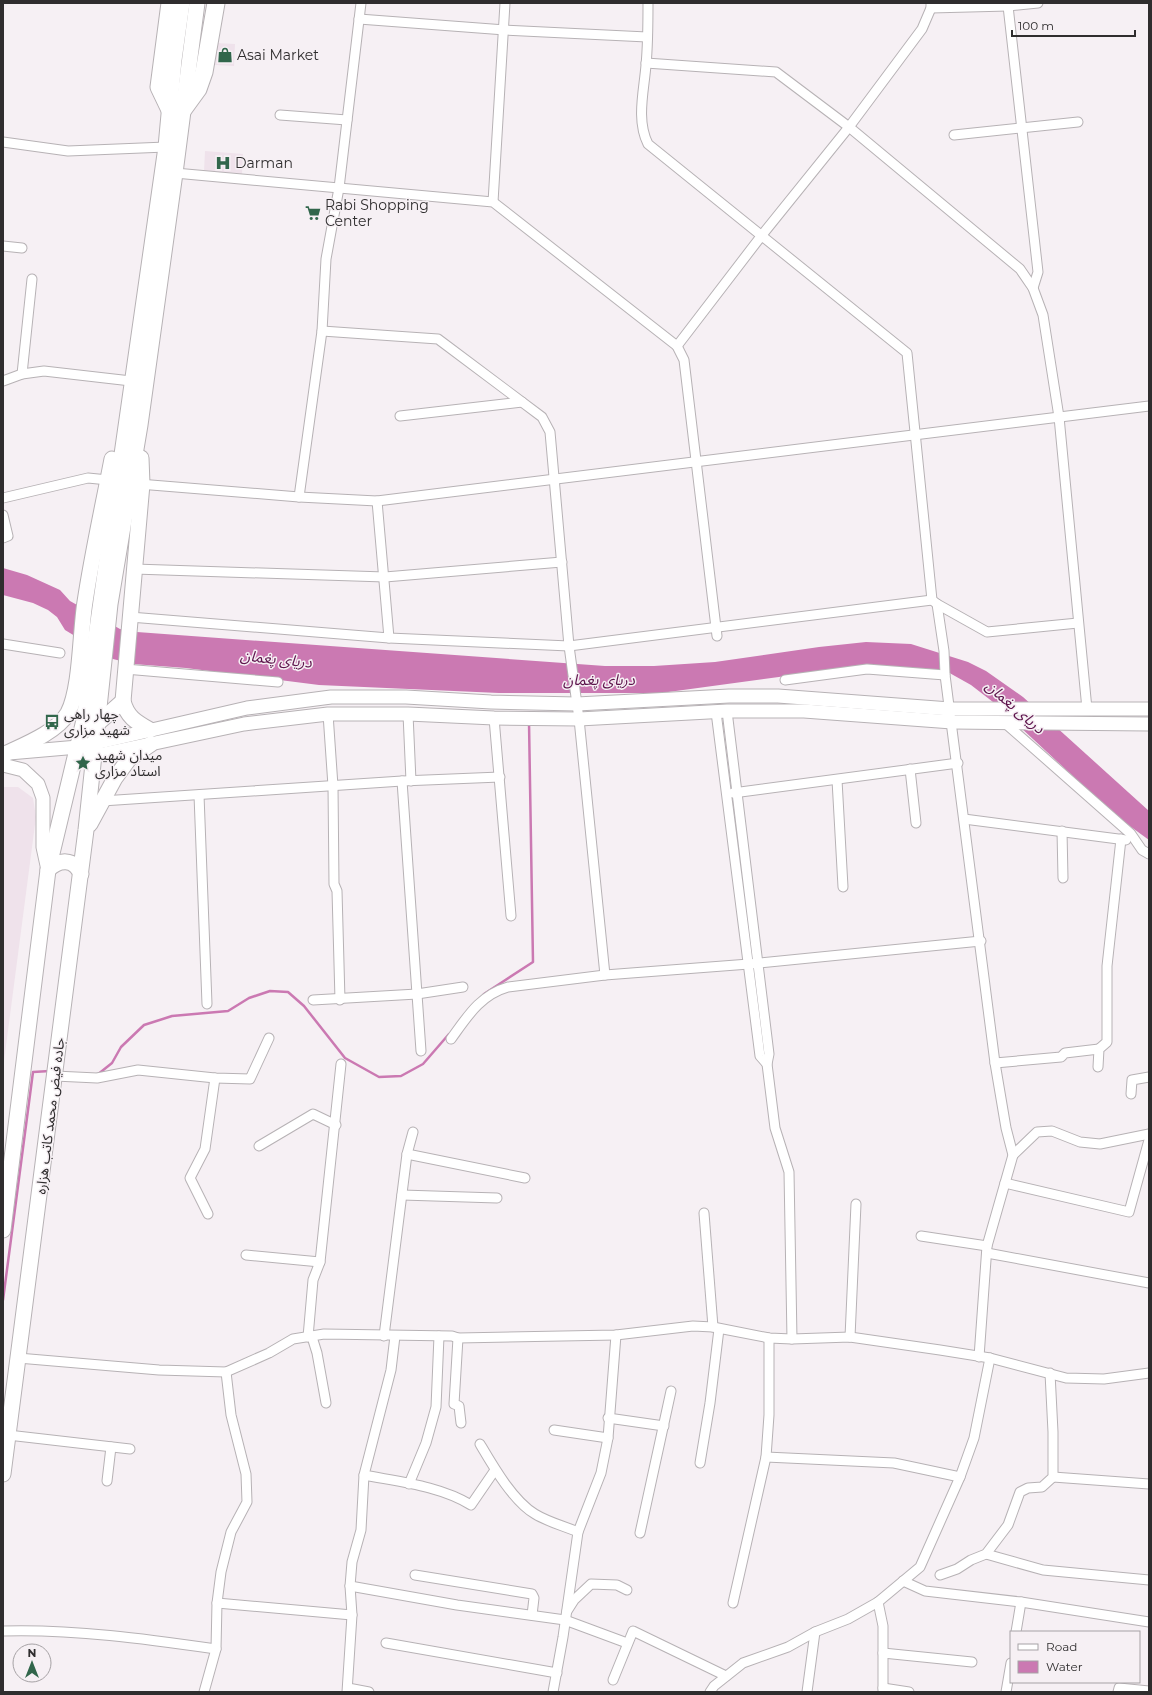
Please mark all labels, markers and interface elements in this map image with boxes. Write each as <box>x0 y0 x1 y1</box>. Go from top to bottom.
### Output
scale bar <box>1012 12 1135 38</box>
text: 100 m <box>1018 18 1054 33</box>
shop icon: Asai Market <box>216 46 234 64</box>
place label: Asai Market <box>237 46 319 64</box>
hospital icon: Darman <box>214 154 232 172</box>
place label: Darman <box>235 154 293 172</box>
place label: Rabi Shopping Center <box>325 196 429 230</box>
supermarket icon: Rabi Shopping Center <box>304 204 322 222</box>
water label: دریای پغمان <box>239 645 314 673</box>
water label: دریای پغمان <box>563 670 636 690</box>
water label: دریای پغمان <box>981 676 1049 739</box>
place label: چهار راهی شهید مزاری <box>64 705 130 739</box>
bus stop icon: چهار راهی شهید مزاری <box>43 713 61 731</box>
place label: میدان شهید استاد مزاری <box>95 746 162 780</box>
place icon: میدان شهید استاد مزاری <box>74 754 92 772</box>
street label: جاده فیض محمد کاتب هزاره <box>31 1037 69 1195</box>
legend <box>1010 1631 1140 1683</box>
text: Road <box>1046 1639 1077 1654</box>
north arrow <box>12 1643 52 1683</box>
text: N <box>28 1646 36 1660</box>
text: Water <box>1046 1659 1083 1674</box>

